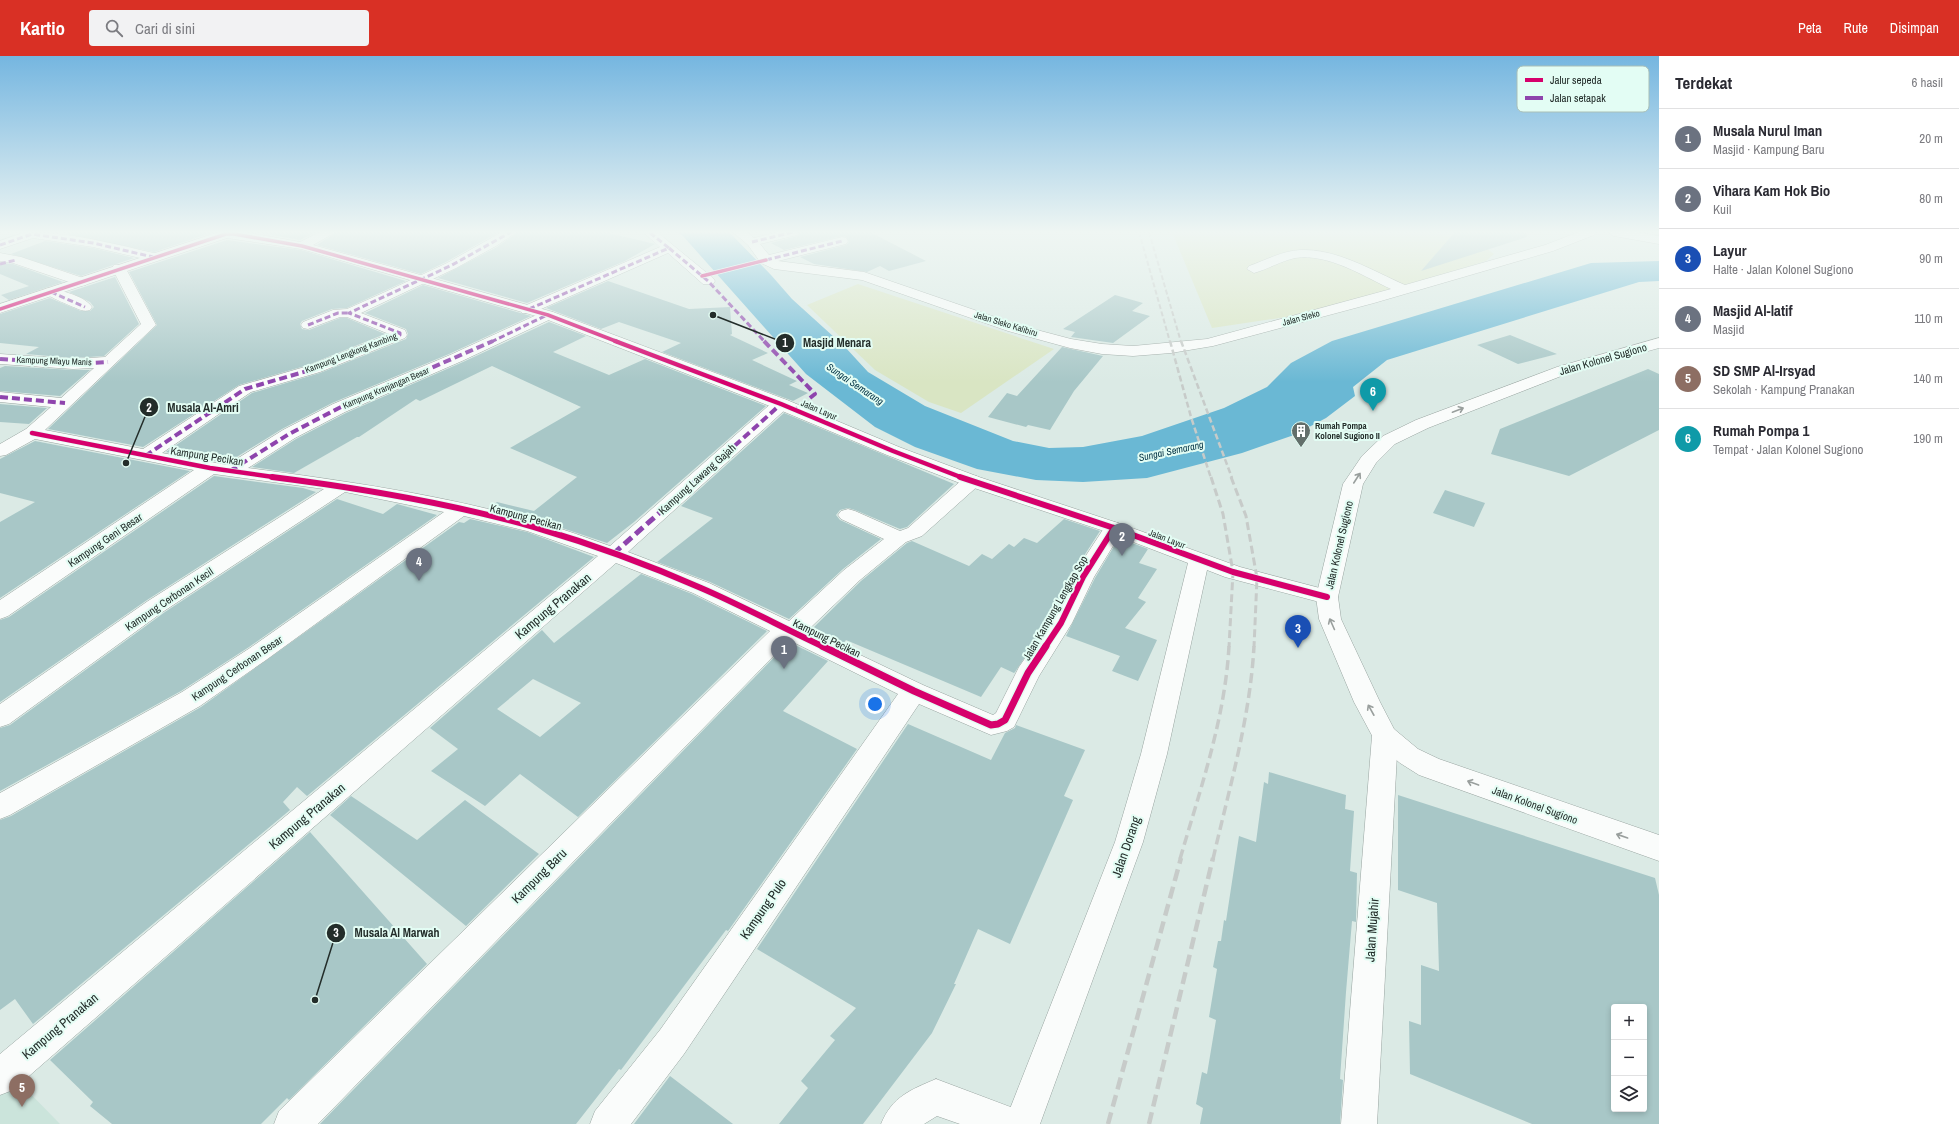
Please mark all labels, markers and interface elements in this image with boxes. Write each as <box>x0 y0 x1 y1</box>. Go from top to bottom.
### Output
search box <box>89 10 369 46</box>
text: Kartio <box>20 15 65 41</box>
icon: search <box>103 17 125 39</box>
text: Cari di sini <box>135 18 195 39</box>
text: Peta <box>1798 19 1822 37</box>
text: Rute <box>1844 19 1868 37</box>
text: Disimpan <box>1890 19 1939 37</box>
legend <box>1517 66 1649 112</box>
text: Terdekat <box>1675 71 1732 94</box>
text: Jalur sepeda <box>1550 73 1602 87</box>
text: 6 hasil <box>1912 74 1943 91</box>
text: Jalan setapak <box>1550 91 1606 105</box>
text: Musala Nurul Iman <box>1713 120 1822 141</box>
text: 1 <box>1685 130 1691 147</box>
text: 20 m <box>1919 130 1943 147</box>
text: Masjid · Kampung Baru <box>1713 141 1824 158</box>
text: Vihara Kam Hok Bio <box>1713 180 1830 201</box>
text: 2 <box>1685 190 1691 207</box>
text: 80 m <box>1919 190 1943 207</box>
text: Kuil <box>1713 201 1731 218</box>
text: Layur <box>1713 240 1747 261</box>
text: 3 <box>1685 250 1691 267</box>
text: 90 m <box>1919 250 1943 267</box>
text: Halte · Jalan Kolonel Sugiono <box>1713 261 1853 278</box>
text: Masjid Al-latif <box>1713 300 1793 321</box>
street label: Jalan Sleko <box>1281 307 1321 329</box>
street label: Jalan Sleko Kalibiru <box>973 309 1039 339</box>
text: 4 <box>1685 310 1691 327</box>
text: 110 m <box>1914 310 1943 327</box>
text: Masjid <box>1713 321 1744 338</box>
street label: Kampung Lengkong Kambing <box>303 330 400 376</box>
callout: Masjid Menara <box>775 331 879 355</box>
text: 1 <box>782 335 788 351</box>
text: Masjid Menara <box>803 335 871 351</box>
street label: Jalan Kolonel Sugiono <box>1558 340 1648 378</box>
street label: Kampung Mlayu Manis <box>16 354 92 368</box>
water label: Sungai Semarang <box>824 360 886 408</box>
text: SD SMP Al-Irsyad <box>1713 360 1816 381</box>
street label: Kampung Kranjangan Besar <box>341 364 432 412</box>
text: 5 <box>1685 370 1691 387</box>
text: 140 m <box>1913 370 1943 387</box>
pin: 6 <box>1360 378 1386 411</box>
text: Sekolah · Kampung Pranakan <box>1713 381 1855 398</box>
callout: Musala Al-Amri <box>139 395 246 419</box>
street label: Jalan Layur <box>799 397 839 423</box>
text: 2 <box>146 400 152 416</box>
text: Musala Al-Amri <box>167 400 239 416</box>
one-way arrow <box>1452 405 1464 413</box>
building icon: Rumah Pompa Kolonel Sugiono II <box>1290 420 1312 448</box>
place label: Rumah Pompa Kolonel Sugiono II <box>1315 420 1380 442</box>
text: Rumah Pompa 1 <box>1713 420 1809 441</box>
text: 6 <box>1685 430 1691 447</box>
text: 190 m <box>1913 430 1943 447</box>
water label: Sungai Semarang <box>1137 438 1205 464</box>
street label: Kampung Lawang Gajah <box>655 441 739 517</box>
text: Tempat · Jalan Kolonel Sugiono <box>1713 441 1864 458</box>
street label: Kampung Pecikan <box>169 443 245 469</box>
one-way arrow <box>1353 473 1361 484</box>
street label: Jalan Kolonel Sugiono <box>1322 499 1356 591</box>
street label: Kampung Pecikan <box>489 501 563 533</box>
street label: Kampung Geni Besar <box>65 510 145 570</box>
pin: 2 <box>1109 523 1135 556</box>
street label: Jalan Layur <box>1147 527 1187 552</box>
pin: 4 <box>406 548 432 581</box>
street label: Jalan Kampung Lengkap Sop <box>1019 553 1091 663</box>
street label: Kampung Cerbonan Kecil <box>122 564 216 634</box>
street label: Kampung Pranakan <box>511 569 595 643</box>
pin: 3 <box>1285 615 1311 648</box>
street label: Kampung Pecikan <box>791 616 863 660</box>
one-way arrow <box>1328 619 1335 631</box>
street label: Kampung Cerbonan Besar <box>189 632 285 704</box>
pin: 1 <box>771 636 797 669</box>
your location <box>865 694 885 714</box>
one-way arrow <box>1367 704 1375 716</box>
one-way arrow <box>1468 778 1480 786</box>
street label: Kampung Pranakan <box>265 779 349 853</box>
street label: Jalan Kolonel Sugiono <box>1490 783 1580 827</box>
street label: Jalan Dorang <box>1108 814 1144 880</box>
one-way arrow <box>1616 831 1628 839</box>
street label: Kampung Baru <box>508 845 570 907</box>
street label: Kampung Pulo <box>736 875 790 943</box>
street label: Jalan Mujahir <box>1361 897 1383 963</box>
callout: Musala Al Marwah <box>326 921 448 945</box>
text: 3 <box>333 925 339 941</box>
text: Musala Al Marwah <box>355 925 439 941</box>
street label: Kampung Pranakan <box>18 989 102 1063</box>
map controls <box>1611 1004 1647 1112</box>
button: + <box>1611 1004 1647 1040</box>
button: − <box>1611 1040 1647 1076</box>
pin: 5 <box>9 1074 35 1107</box>
button: layers <box>1611 1076 1647 1112</box>

